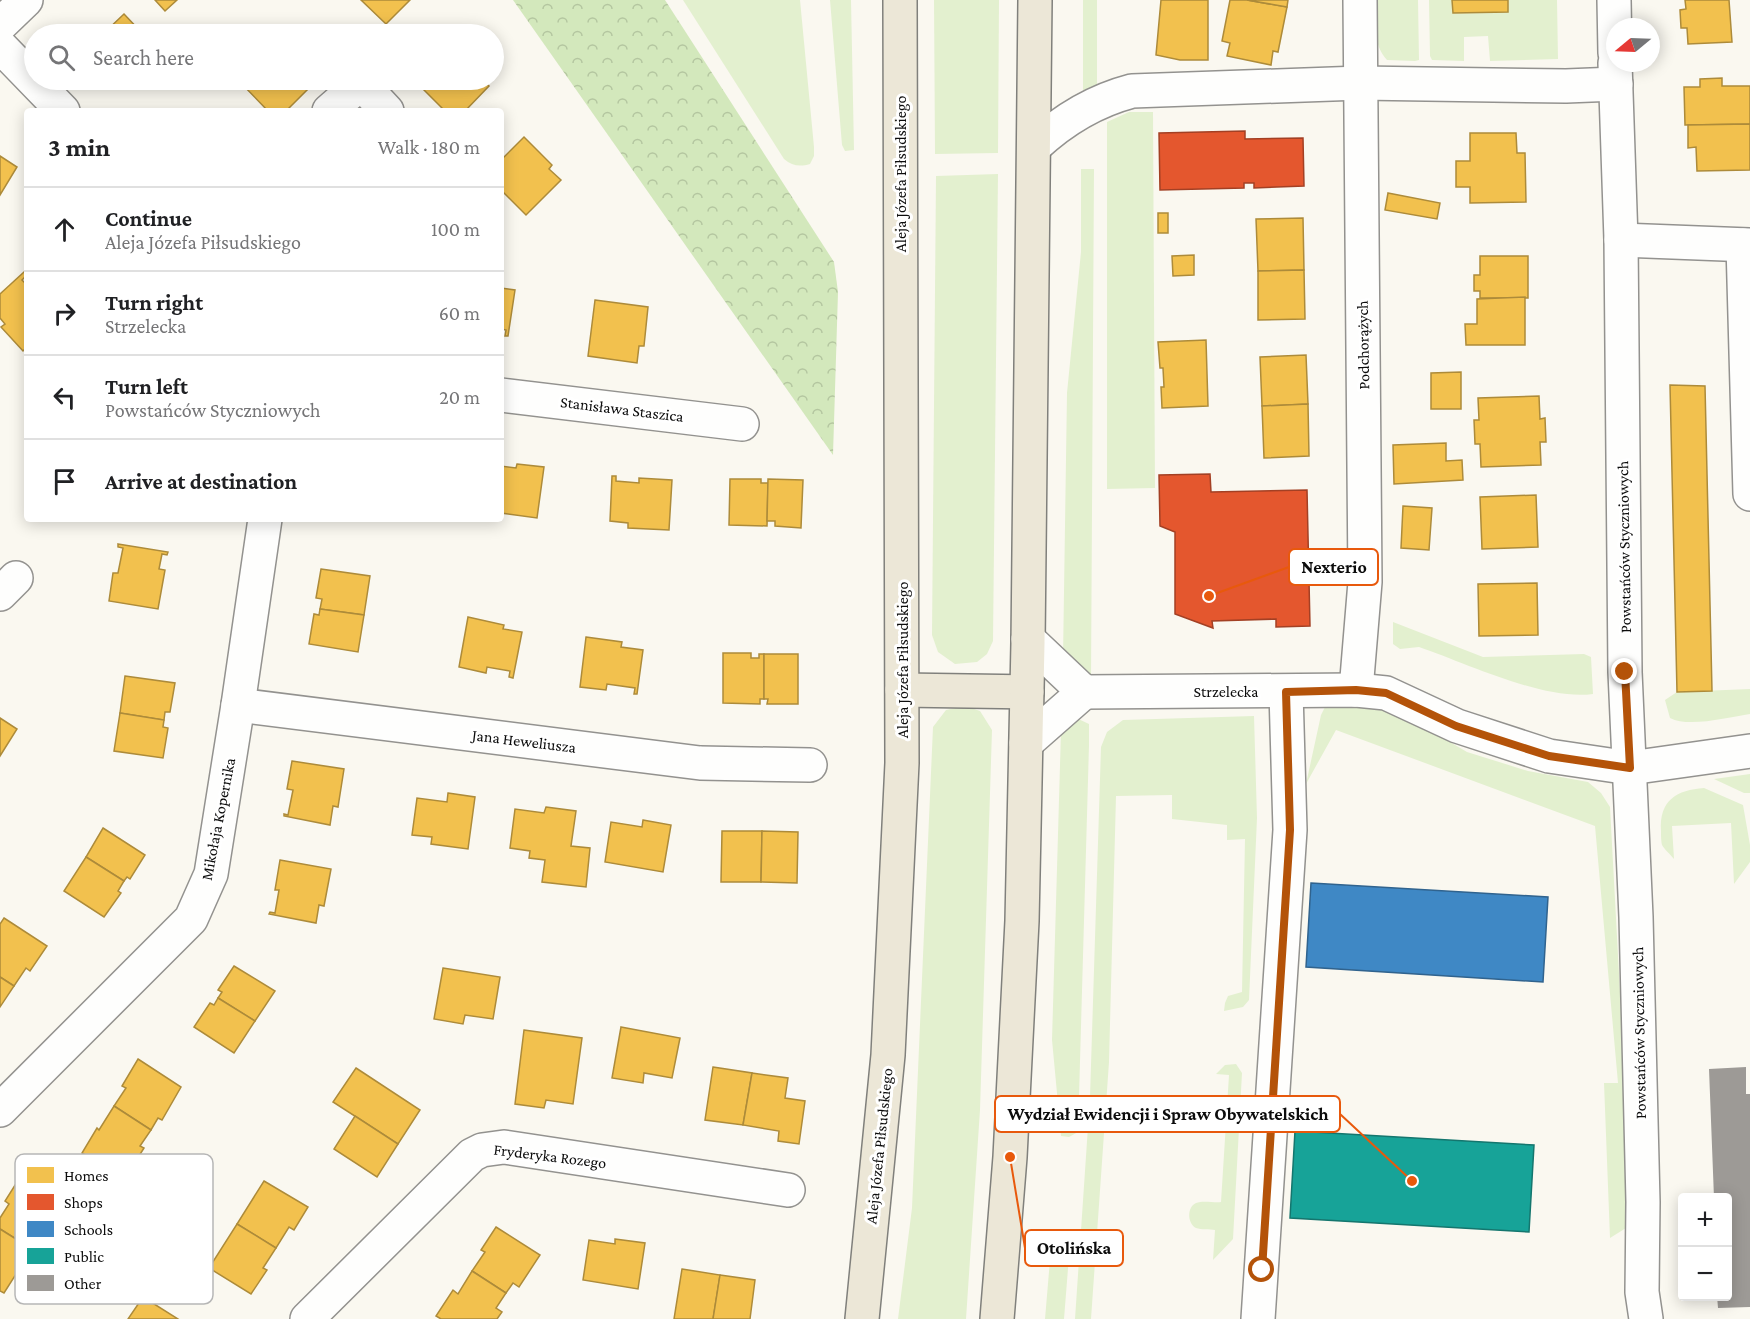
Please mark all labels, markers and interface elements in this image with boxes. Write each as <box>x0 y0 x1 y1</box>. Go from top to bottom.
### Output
north arrow <box>1606 18 1660 72</box>
search box <box>24 24 504 90</box>
icon: search <box>45 41 78 74</box>
text: Search here <box>93 45 194 70</box>
street label: Aleja Józefa Piłsudskiego <box>892 96 910 252</box>
text: 3 min <box>48 133 110 162</box>
text: Walk · 180 m <box>378 136 480 158</box>
text: Continue <box>105 206 192 231</box>
icon: ahead <box>48 213 81 246</box>
text: 100 m <box>431 218 480 240</box>
text: Aleja Józefa Piłsudskiego <box>105 231 301 253</box>
text: Turn right <box>105 290 203 315</box>
icon: right <box>48 297 81 330</box>
street label: Podchorążych <box>1354 300 1373 390</box>
text: 60 m <box>439 302 480 324</box>
text: Strzelecka <box>105 315 186 337</box>
text: Turn left <box>105 374 188 399</box>
icon: left <box>48 381 81 414</box>
text: 20 m <box>439 386 480 408</box>
street label: Stanisława Staszica <box>559 393 685 425</box>
text: Powstańców Styczniowych <box>105 399 320 421</box>
street label: Powstańców Styczniowych <box>1614 460 1635 633</box>
icon: arrive <box>48 465 81 498</box>
text: Arrive at destination <box>105 469 297 494</box>
callout: Nexterio <box>1289 549 1378 585</box>
text: Nexterio <box>1301 557 1367 577</box>
street label: Aleja Józefa Piłsudskiego <box>894 582 912 738</box>
route end <box>1611 658 1637 684</box>
street label: Strzelecka <box>1194 683 1259 700</box>
street label: Jana Heweliusza <box>469 726 578 757</box>
street label: Mikołaja Kopernika <box>198 756 239 882</box>
street label: Powstańców Styczniowych <box>1629 946 1650 1119</box>
street label: Aleja Józefa Piłsudskiego <box>862 1067 897 1225</box>
callout: Wydział Ewidencji i Spraw Obywatelskich <box>995 1096 1340 1132</box>
text: Wydział Ewidencji i Spraw Obywatelskich <box>1007 1104 1329 1125</box>
street label: Fryderyka Rozego <box>493 1141 607 1172</box>
legend <box>15 1154 213 1304</box>
text: Homes <box>64 1167 109 1184</box>
map controls <box>1678 1193 1732 1301</box>
button: + <box>1678 1193 1732 1247</box>
text: Shops <box>64 1194 103 1212</box>
text: Schools <box>64 1221 113 1238</box>
callout: Otolińska <box>1025 1230 1123 1266</box>
text: Otolińska <box>1037 1238 1112 1258</box>
button: − <box>1678 1247 1732 1301</box>
text: Public <box>64 1248 104 1265</box>
route start <box>1248 1256 1274 1282</box>
text: Other <box>64 1275 102 1292</box>

